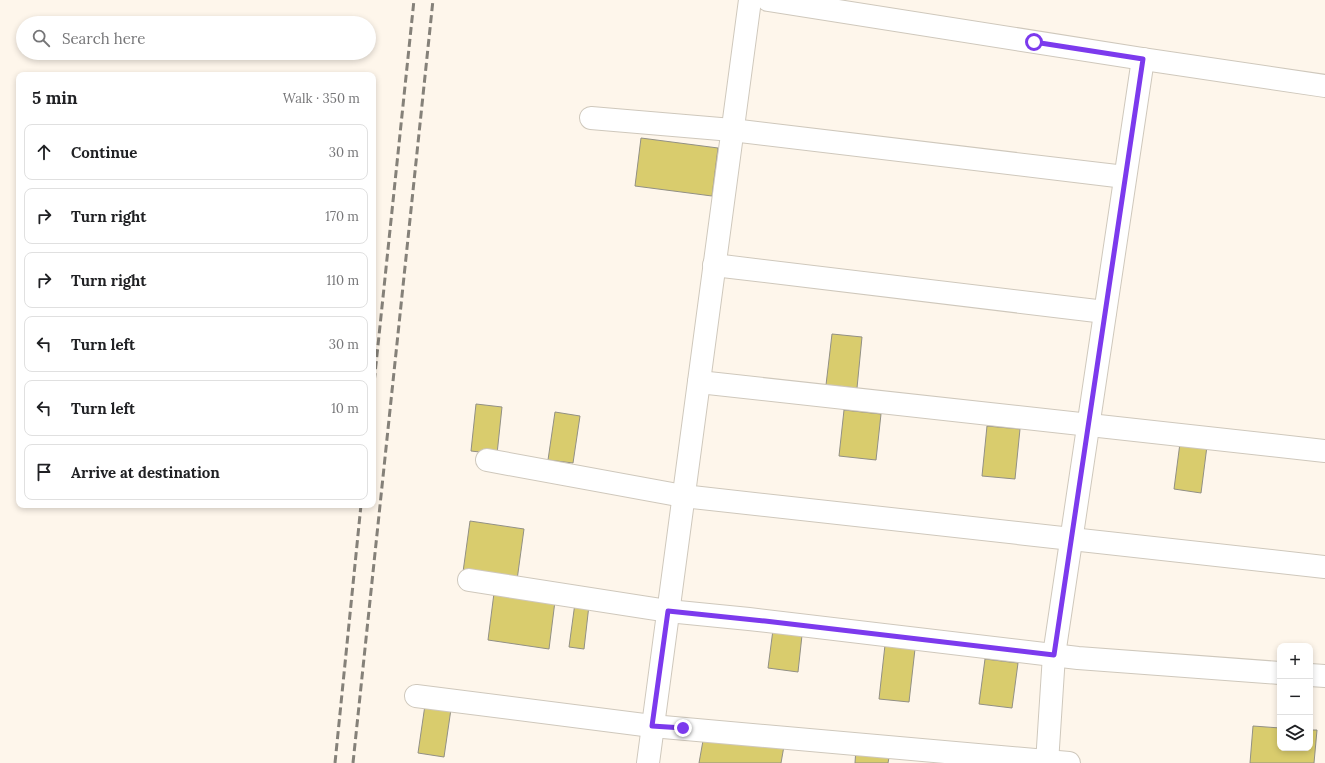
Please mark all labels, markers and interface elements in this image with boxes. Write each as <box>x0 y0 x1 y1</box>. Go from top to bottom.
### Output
search box <box>16 16 376 60</box>
icon: search <box>30 27 52 49</box>
text: Search here <box>62 29 145 48</box>
route start <box>1025 33 1043 51</box>
text: 5 min <box>32 87 78 109</box>
text: Walk · 350 m <box>283 90 360 107</box>
icon: ahead <box>33 141 55 163</box>
text: Continue <box>71 143 137 162</box>
text: 30 m <box>329 144 359 161</box>
icon: right <box>33 205 55 227</box>
text: Turn right <box>71 207 147 226</box>
text: 170 m <box>325 208 359 225</box>
icon: right <box>33 269 55 291</box>
text: Turn right <box>71 271 147 290</box>
text: 110 m <box>326 272 359 289</box>
icon: left <box>33 333 55 355</box>
text: Turn left <box>71 335 135 354</box>
text: 30 m <box>329 336 359 353</box>
icon: left <box>33 397 55 419</box>
text: Turn left <box>71 399 135 418</box>
text: 10 m <box>331 400 359 417</box>
icon: arrive <box>33 461 55 483</box>
text: Arrive at destination <box>71 463 220 482</box>
map controls <box>1277 643 1313 751</box>
button: + <box>1277 643 1313 679</box>
button: − <box>1277 679 1313 715</box>
button: layers <box>1277 715 1313 751</box>
route end <box>674 719 692 737</box>

